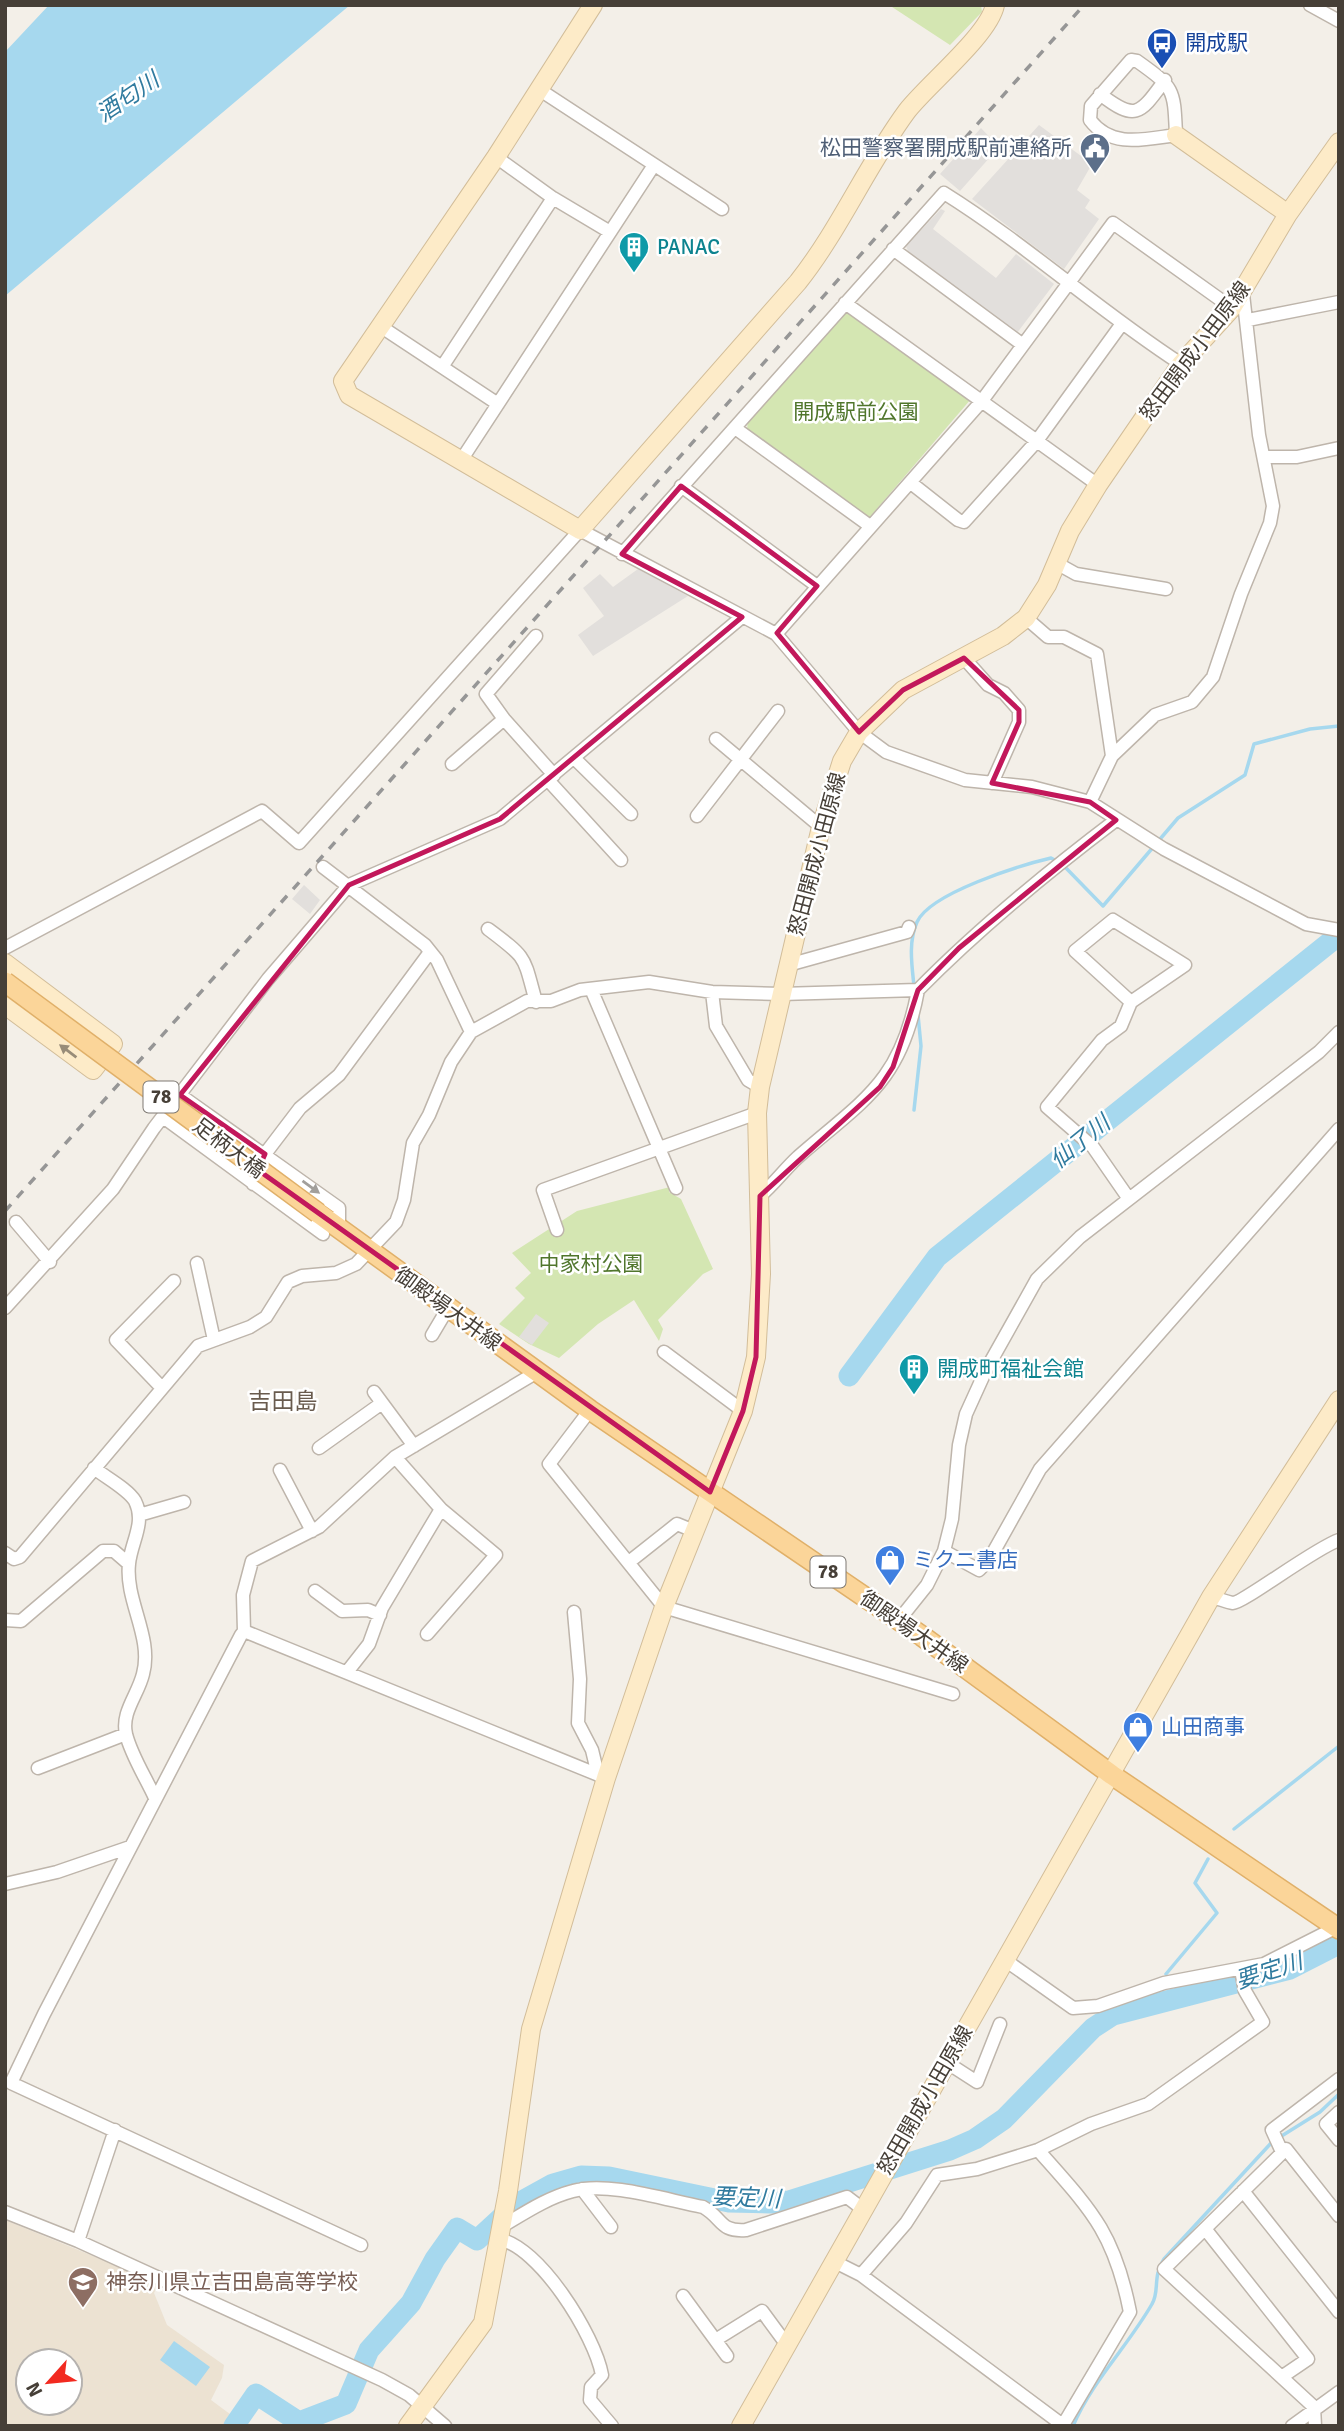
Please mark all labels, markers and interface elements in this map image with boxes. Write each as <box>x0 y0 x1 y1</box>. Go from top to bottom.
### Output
bus stop icon: 開成駅 <box>1145 26 1179 70</box>
place label: 開成駅 <box>1185 30 1248 56</box>
water label: 酒匂川 <box>91 64 167 128</box>
public building icon: 松田警察署開成駅前連絡所 <box>1078 131 1112 175</box>
place label: 松田警察署開成駅前連絡所 <box>820 135 1072 161</box>
building icon: PANAC <box>617 230 651 274</box>
place label: PANAC <box>657 234 720 260</box>
street label: 怒田開成小田原線 <box>1134 276 1256 426</box>
park label: 開成駅前公園 <box>793 399 919 425</box>
street label: 怒田開成小田原線 <box>783 769 851 939</box>
one-way arrow <box>59 1044 77 1058</box>
road number: 78 <box>144 1082 178 1112</box>
water label: 仙了川 <box>1044 1107 1118 1175</box>
street label: 足柄大橋 <box>188 1112 270 1184</box>
one-way arrow <box>302 1180 320 1194</box>
park label: 中家村公園 <box>539 1251 644 1277</box>
street label: 御殿場大井線 <box>389 1261 507 1357</box>
building icon: 開成町福祉会館 <box>897 1352 931 1396</box>
place label: 開成町福祉会館 <box>937 1356 1084 1382</box>
district label: 吉田島 <box>249 1387 318 1416</box>
shop icon: ミクニ書店 <box>873 1543 907 1587</box>
place label: ミクニ書店 <box>913 1547 1018 1573</box>
road number: 78 <box>810 1556 846 1588</box>
street label: 御殿場大井線 <box>855 1585 973 1679</box>
shop icon: 山田商事 <box>1121 1710 1155 1754</box>
place label: 山田商事 <box>1161 1714 1245 1740</box>
water label: 要定川 <box>1232 1946 1309 1995</box>
street label: 怒田開成小田原線 <box>872 2021 978 2179</box>
water label: 要定川 <box>711 2182 784 2214</box>
school or university icon: 神奈川県立吉田島高等学校 <box>66 2265 100 2309</box>
place label: 神奈川県立吉田島高等学校 <box>106 2269 358 2295</box>
north arrow <box>14 2347 84 2417</box>
text: N <box>21 2378 48 2401</box>

